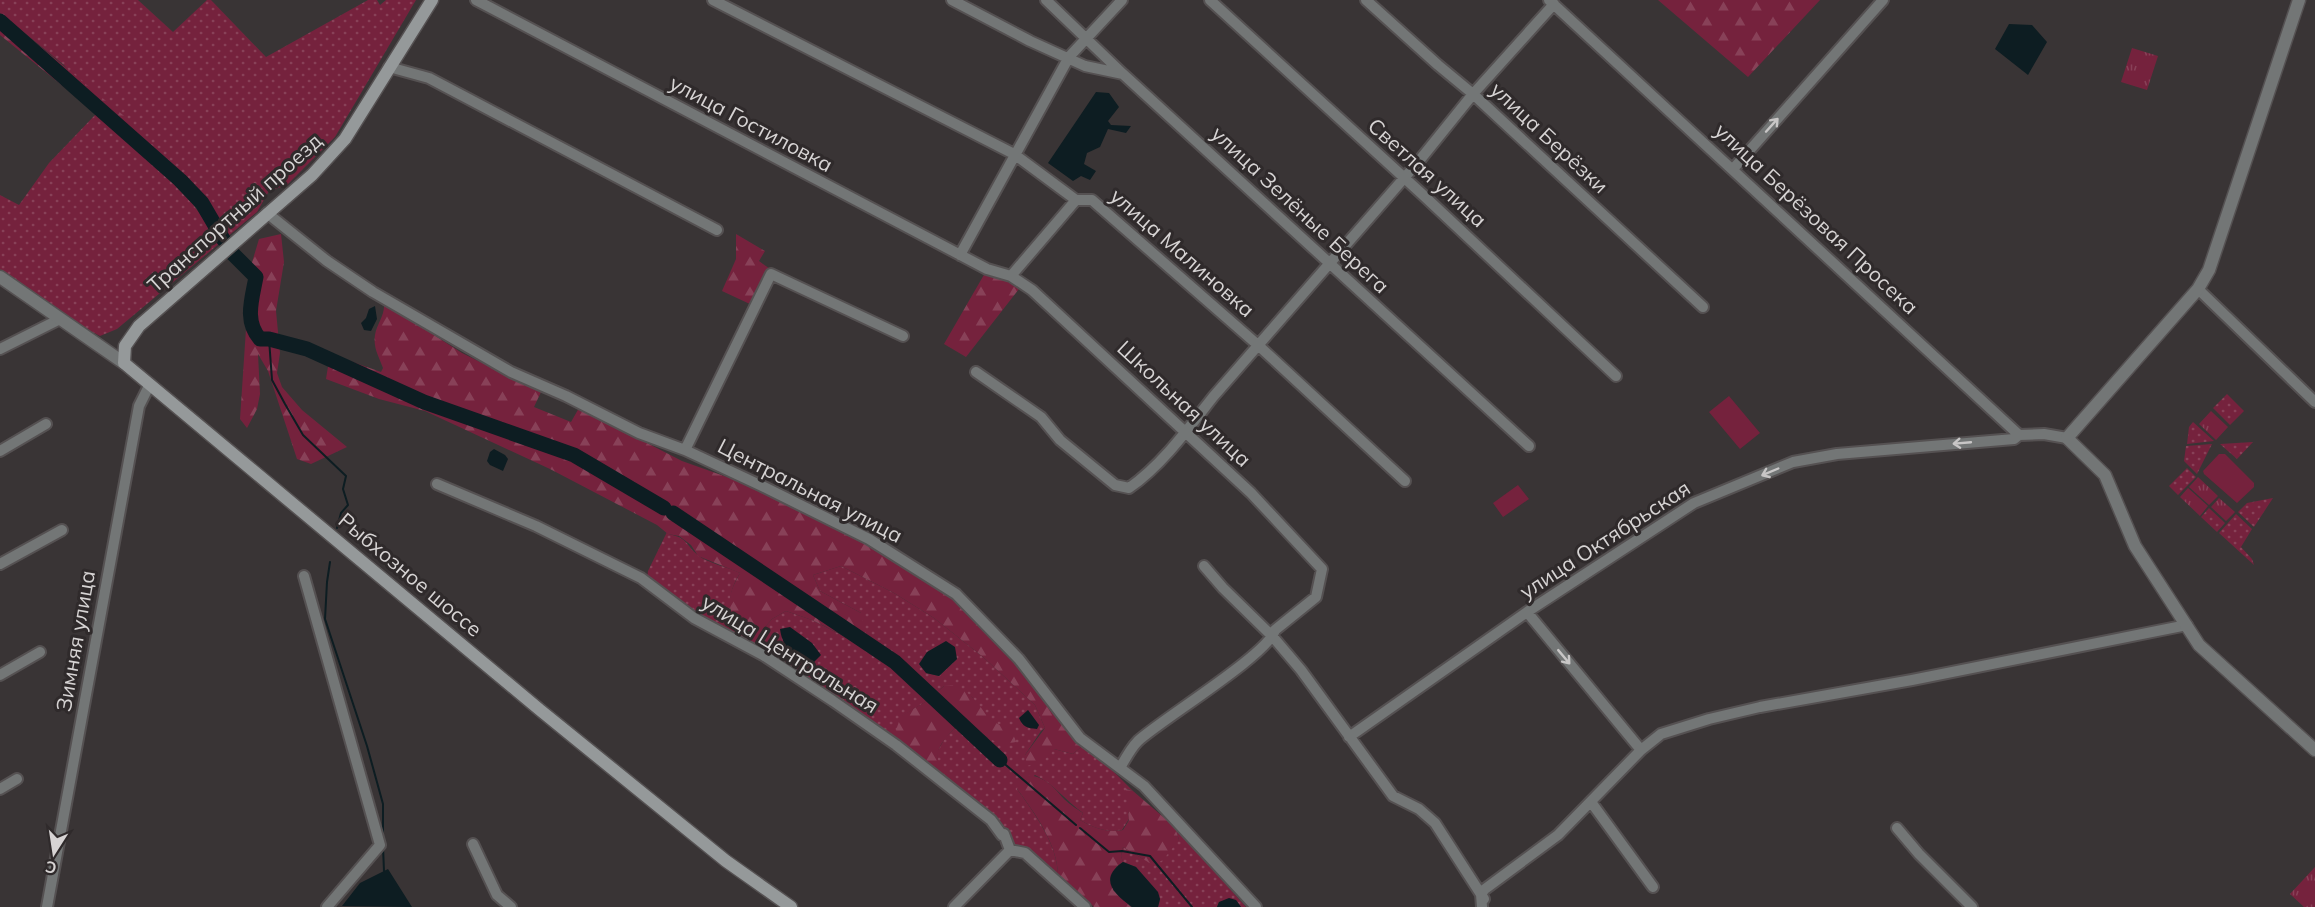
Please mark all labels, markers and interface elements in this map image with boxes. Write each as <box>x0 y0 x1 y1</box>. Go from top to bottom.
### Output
street label: улица Гостиловка <box>665 69 838 177</box>
street label: улица Берёзки <box>1485 76 1614 198</box>
street label: Светлая улица <box>1363 112 1492 232</box>
street label: улица Берёзовая Просека <box>1710 117 1924 319</box>
one-way arrow <box>1765 118 1779 133</box>
street label: улица Зелёные Берега <box>1206 120 1395 298</box>
street label: Транспортный проезд <box>142 127 327 297</box>
street label: улица Малиновка <box>1105 182 1260 322</box>
street label: Школьная улица <box>1112 335 1257 472</box>
street label: Центральная улица <box>714 432 907 548</box>
one-way arrow <box>1952 438 1972 449</box>
one-way arrow <box>1761 467 1780 478</box>
street label: улица Октябрьская <box>1514 474 1695 604</box>
street label: Рыбхозное шоссе <box>334 507 488 642</box>
street label: Зимняя улица <box>50 568 100 713</box>
street label: улица Центральная <box>697 588 884 718</box>
one-way arrow <box>1558 649 1571 665</box>
north arrow <box>24 823 84 883</box>
text: С <box>43 857 58 879</box>

